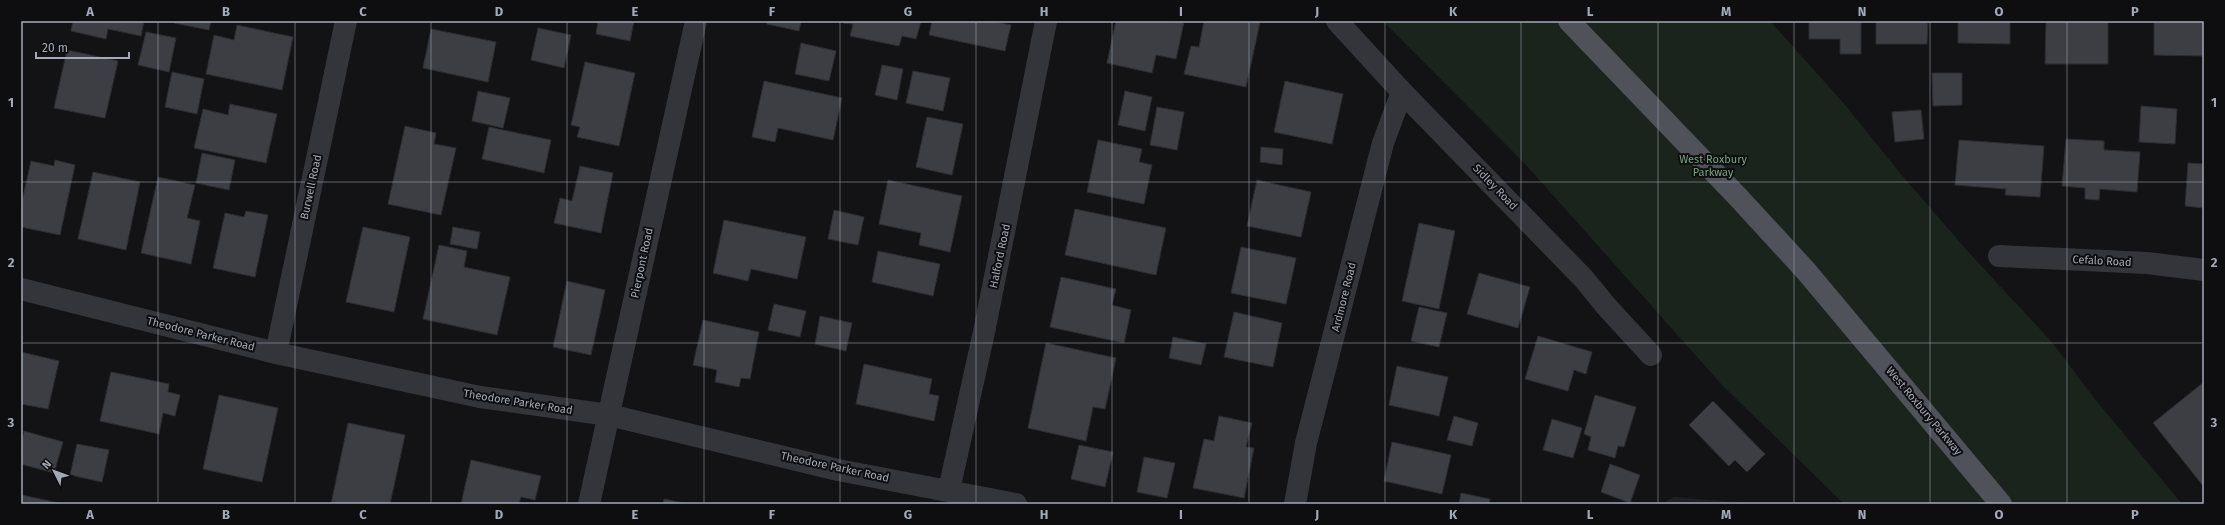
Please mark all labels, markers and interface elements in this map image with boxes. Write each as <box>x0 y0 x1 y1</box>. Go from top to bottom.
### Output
text: A <box>85 4 94 19</box>
text: B <box>222 4 230 19</box>
text: C <box>359 4 367 19</box>
text: D <box>495 4 504 19</box>
text: E <box>632 4 639 19</box>
text: F <box>769 4 776 19</box>
text: G <box>904 4 912 19</box>
text: H <box>1040 4 1048 19</box>
text: I <box>1179 4 1183 19</box>
text: J <box>1314 4 1319 19</box>
text: K <box>1449 4 1458 19</box>
text: L <box>1587 4 1594 19</box>
text: M <box>1721 4 1731 19</box>
text: N <box>1858 4 1866 19</box>
text: O <box>1995 4 2004 19</box>
text: P <box>2131 4 2139 19</box>
scale bar <box>36 34 129 60</box>
text: 20 m <box>42 41 68 55</box>
text: 1 <box>8 95 14 110</box>
text: 1 <box>2211 95 2217 110</box>
street label: Burwell Road <box>298 153 324 221</box>
park label: West Roxbury Parkway <box>1679 153 1747 179</box>
street label: Sidley Road <box>1470 161 1520 213</box>
street label: Halford Road <box>987 223 1013 289</box>
street label: Pierpont Road <box>628 227 656 299</box>
street label: Cefalo Road <box>2072 253 2132 269</box>
text: 2 <box>8 255 15 270</box>
text: 2 <box>2211 255 2218 270</box>
street label: Ardmore Road <box>1329 261 1359 333</box>
street label: Theodore Parker Road <box>146 314 256 354</box>
street label: West Roxbury Parkway <box>1883 364 1965 458</box>
street label: Theodore Parker Road <box>462 387 574 417</box>
text: 3 <box>7 415 15 430</box>
text: 3 <box>2210 415 2218 430</box>
street label: Theodore Parker Road <box>780 449 890 485</box>
north arrow <box>34 451 74 491</box>
text: N <box>40 458 54 472</box>
text: A <box>85 507 94 522</box>
text: B <box>222 507 230 522</box>
text: C <box>359 507 367 522</box>
text: D <box>495 507 504 522</box>
text: E <box>632 507 639 522</box>
text: F <box>769 507 776 522</box>
text: G <box>904 507 912 522</box>
text: H <box>1040 507 1048 522</box>
text: I <box>1179 507 1183 522</box>
text: J <box>1314 507 1319 522</box>
text: K <box>1449 507 1458 522</box>
text: L <box>1587 507 1594 522</box>
text: M <box>1721 507 1731 522</box>
text: N <box>1858 507 1866 522</box>
text: O <box>1995 507 2004 522</box>
text: P <box>2131 507 2139 522</box>

